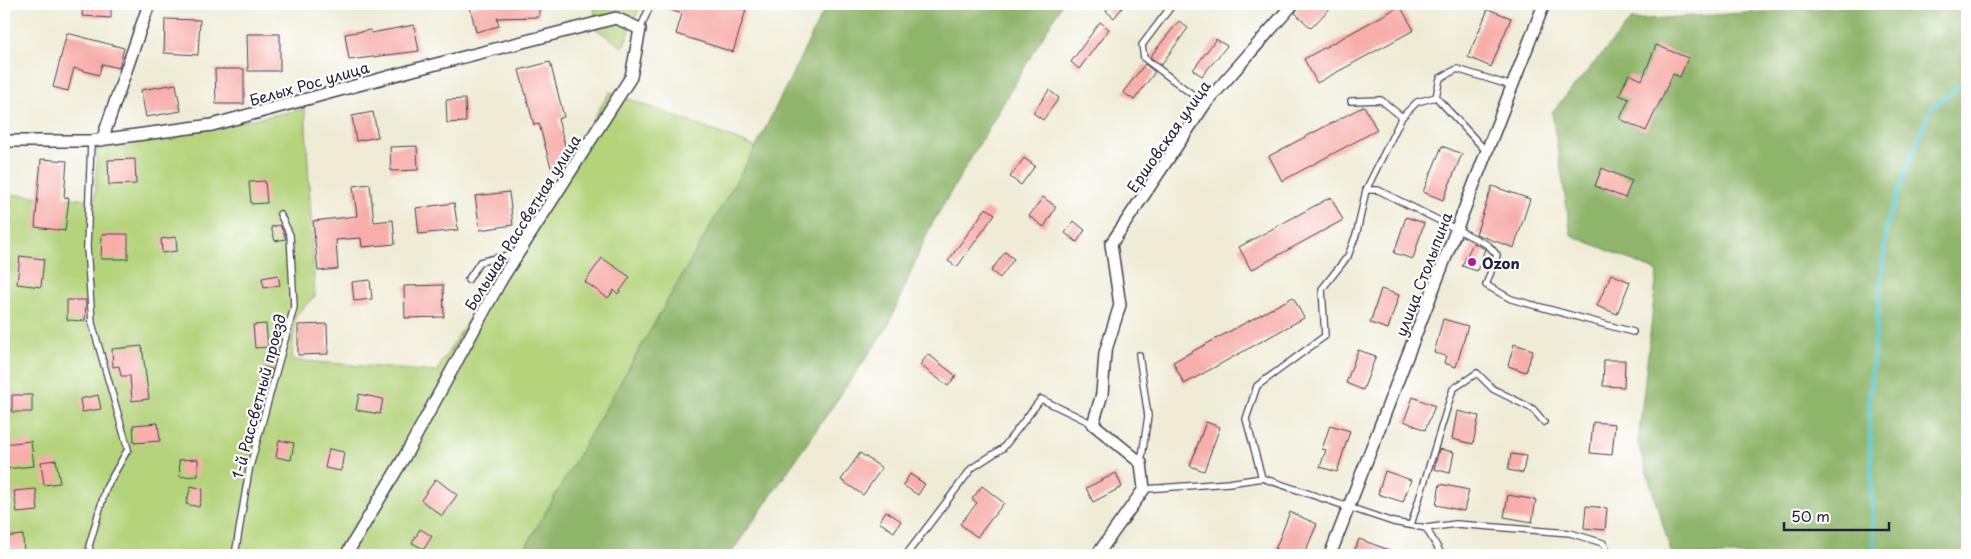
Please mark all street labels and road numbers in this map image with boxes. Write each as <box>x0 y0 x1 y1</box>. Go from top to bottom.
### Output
street label: Белых Рос улица <box>246 55 372 111</box>
street label: Ершовская улица <box>1121 75 1216 197</box>
street label: Большая Рассветная улица <box>458 129 586 314</box>
street label: улица Столыпина <box>1389 208 1457 339</box>
street label: 1-й Рассветный проезд <box>225 311 291 481</box>

